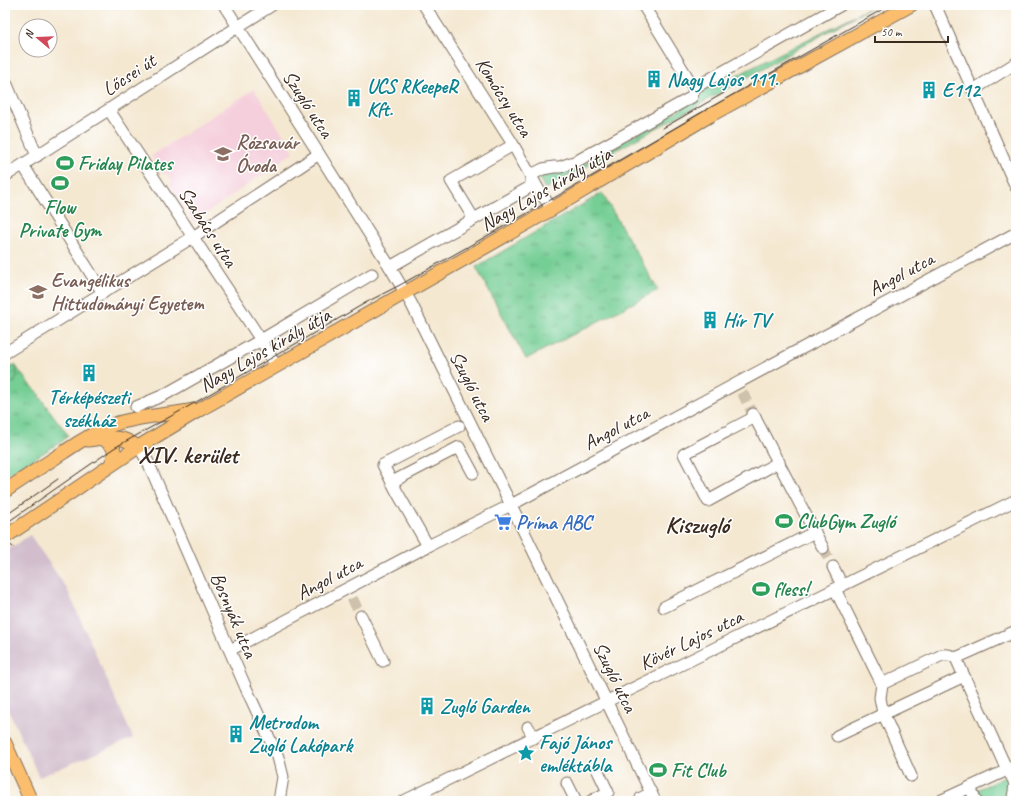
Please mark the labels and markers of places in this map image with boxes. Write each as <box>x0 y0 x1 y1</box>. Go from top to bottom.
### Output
place label: Nagy Lajos 111. <box>667 67 779 93</box>
building icon: Nagy Lajos 111. <box>644 69 664 89</box>
place label: UCS RKeepeR Kft. <box>367 74 460 122</box>
place label: E112 <box>942 78 982 103</box>
building icon: E112 <box>919 80 939 100</box>
building icon: UCS RKeepeR Kft. <box>344 88 364 108</box>
place label: Rózsavár Óvoda <box>236 130 302 178</box>
school or university icon: Rózsavár Óvoda <box>213 144 233 164</box>
place label: Friday Pilates <box>78 151 174 176</box>
sports icon: Friday Pilates <box>55 153 75 173</box>
sports icon: Flow Private Gym <box>50 173 70 193</box>
place label: Flow Private Gym <box>19 195 103 243</box>
place label: Evangélikus Hittudományi Egyetem <box>51 268 205 317</box>
school or university icon: Evangélikus Hittudományi Egyetem <box>28 282 48 302</box>
place label: Hír TV <box>723 308 774 333</box>
building icon: Hír TV <box>700 310 720 330</box>
building icon: Térképészeti székház <box>79 363 99 383</box>
place label: Térképészeti székház <box>48 385 133 433</box>
place label: ClubGym Zugló <box>797 509 898 534</box>
place label: Príma ABC <box>516 510 595 535</box>
sports icon: ClubGym Zugló <box>774 511 794 531</box>
supermarket icon: Príma ABC <box>493 512 513 532</box>
place label: fless! <box>774 577 813 602</box>
sports icon: fless! <box>751 579 771 599</box>
place label: Zugló Garden <box>440 694 532 719</box>
building icon: Zugló Garden <box>417 696 437 716</box>
place label: Metrodom Zugló Lakópark <box>249 710 354 758</box>
building icon: Metrodom Zugló Lakópark <box>226 724 246 744</box>
place label: Fajó János emléktábla <box>539 730 613 778</box>
place icon: Fajó János emléktábla <box>516 743 536 763</box>
place label: Fit Club <box>671 758 728 783</box>
sports icon: Fit Club <box>648 760 668 780</box>

